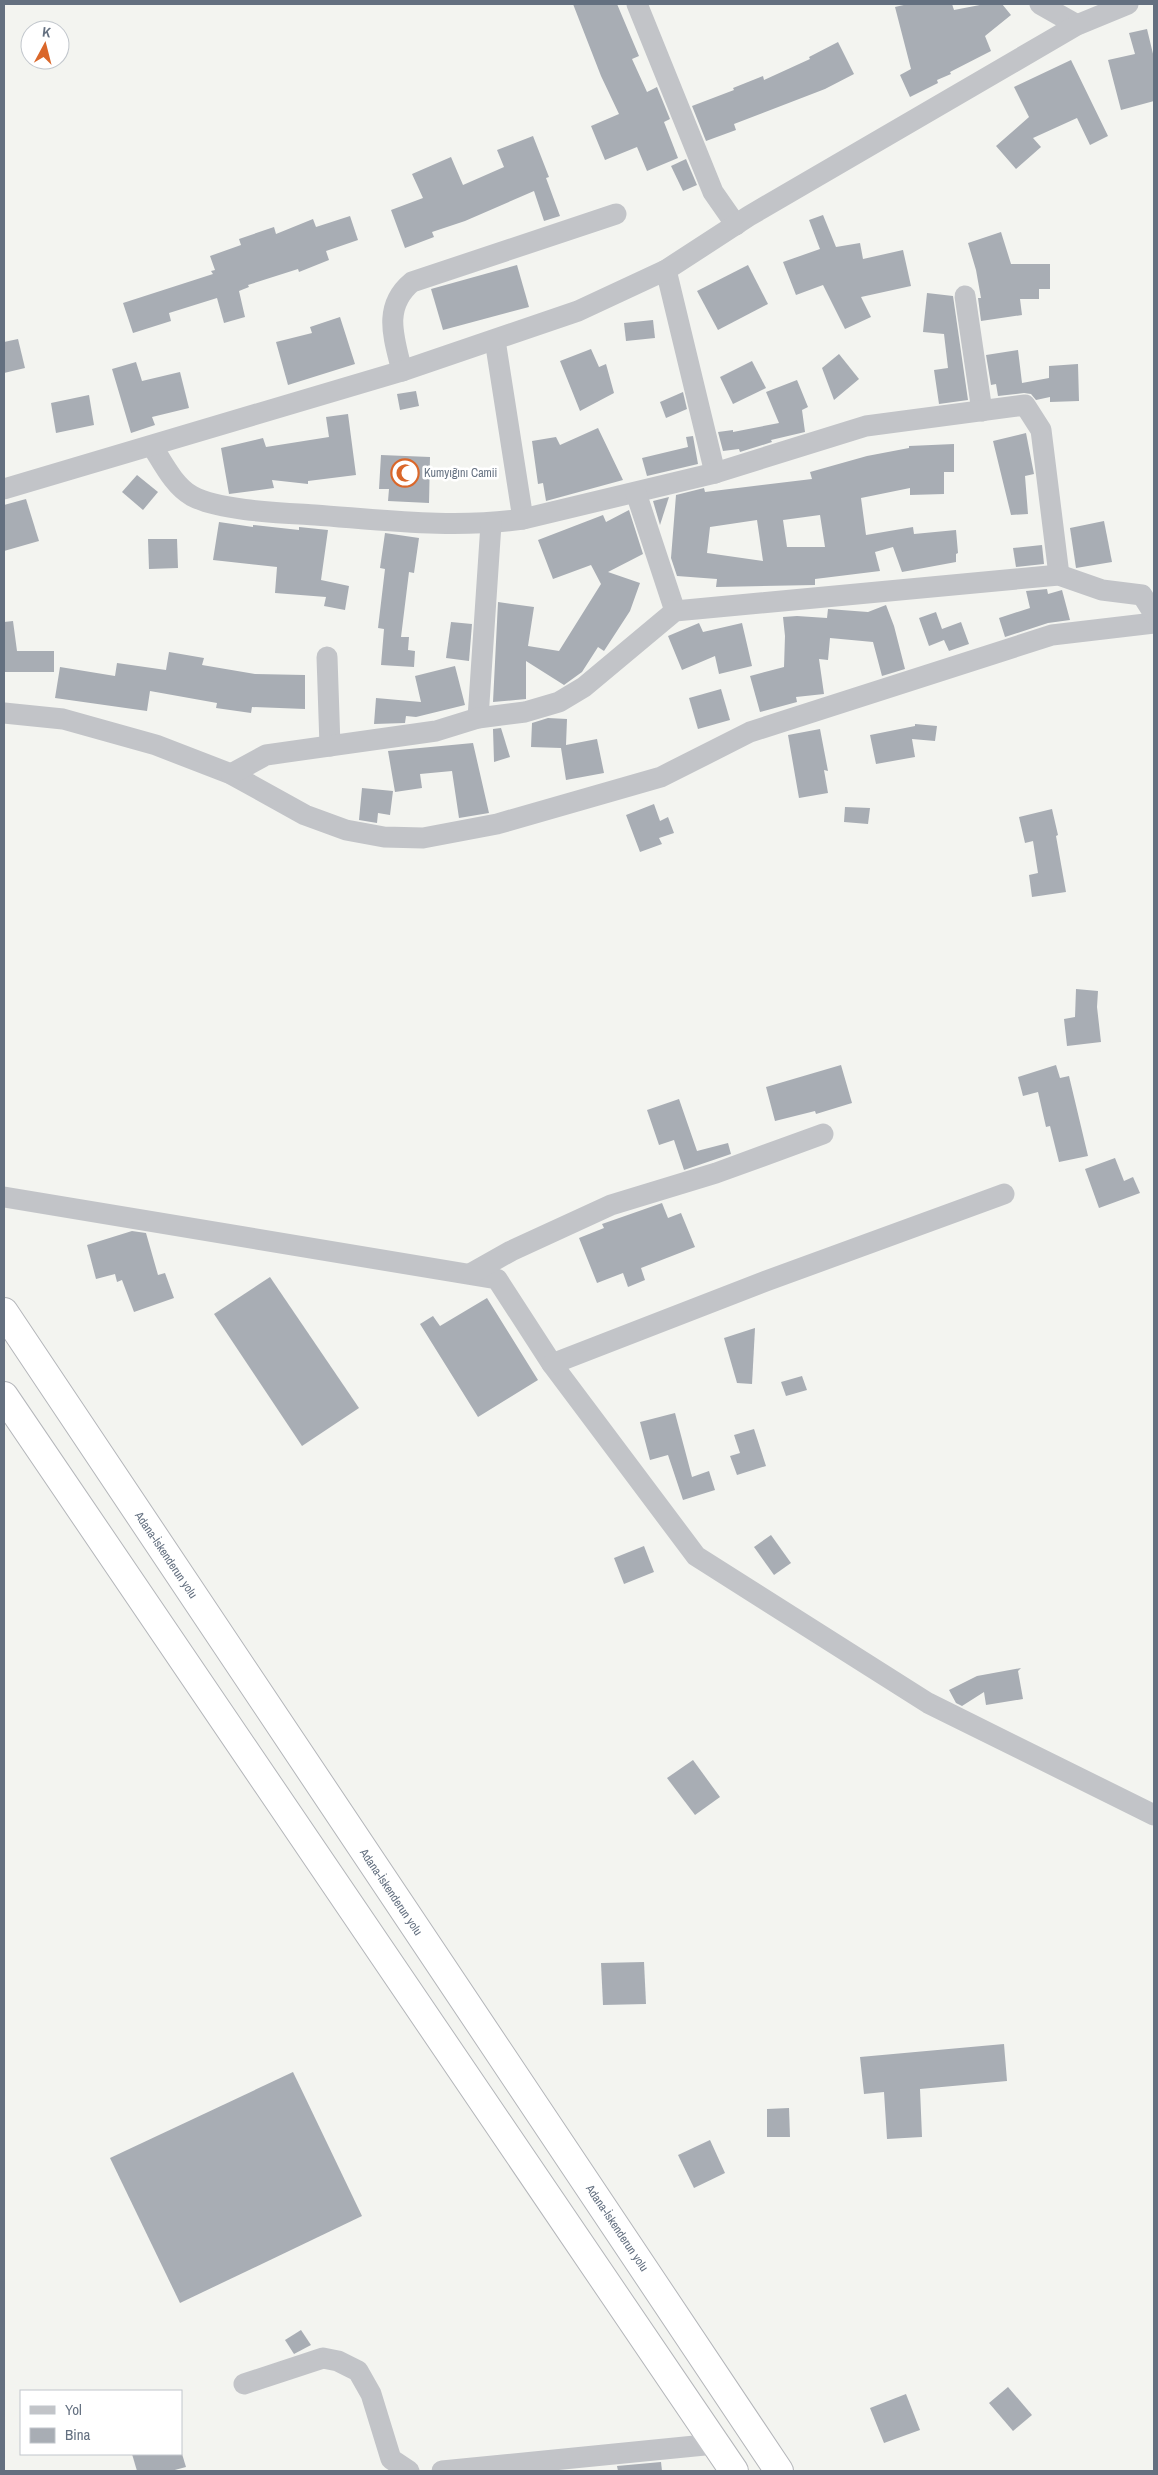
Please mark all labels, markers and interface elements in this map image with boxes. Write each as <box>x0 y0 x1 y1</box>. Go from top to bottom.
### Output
north arrow <box>20 20 70 70</box>
text: K <box>41 23 52 42</box>
mosque icon: Kumyığını Camii <box>390 458 420 488</box>
place label: Kumyığını Camii <box>424 465 497 481</box>
street label: Adana-İskenderun yolu <box>131 1508 201 1601</box>
street label: Adana-İskenderun yolu <box>356 1845 426 1938</box>
street label: Adana-İskenderun yolu <box>582 2181 652 2274</box>
legend <box>20 2390 182 2455</box>
text: Yol <box>65 2399 82 2420</box>
text: Bina <box>65 2424 90 2445</box>

